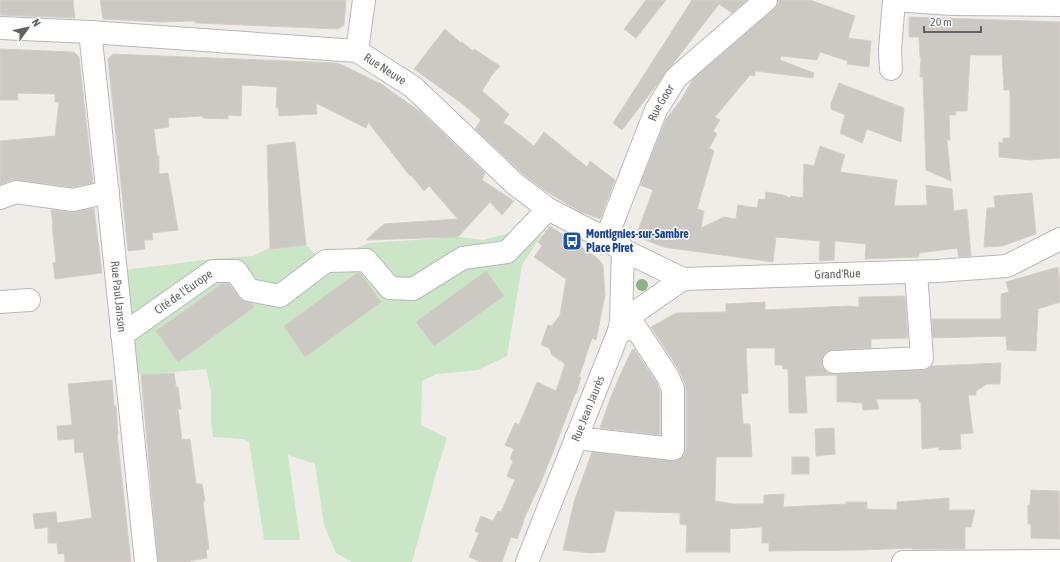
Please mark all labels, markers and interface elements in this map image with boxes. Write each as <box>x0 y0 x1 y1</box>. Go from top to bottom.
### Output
north arrow <box>8 8 48 48</box>
scale bar <box>924 8 981 34</box>
text: 20 m <box>930 15 952 29</box>
text: N <box>30 17 43 29</box>
street label: Rue Neuve <box>361 50 409 88</box>
street label: Rue Goor <box>645 82 677 123</box>
place label: Montignies-sur-Sambre Place Piret <box>586 227 689 255</box>
bus stop icon: Montignies-sur-Sambre Place Piret <box>561 230 583 252</box>
street label: Rue Paul Janson <box>108 260 129 333</box>
street label: Grand'Rue <box>814 266 861 282</box>
street label: Cité de l'Europe <box>152 267 215 317</box>
street label: Rue Jean Jaurès <box>569 374 607 444</box>

